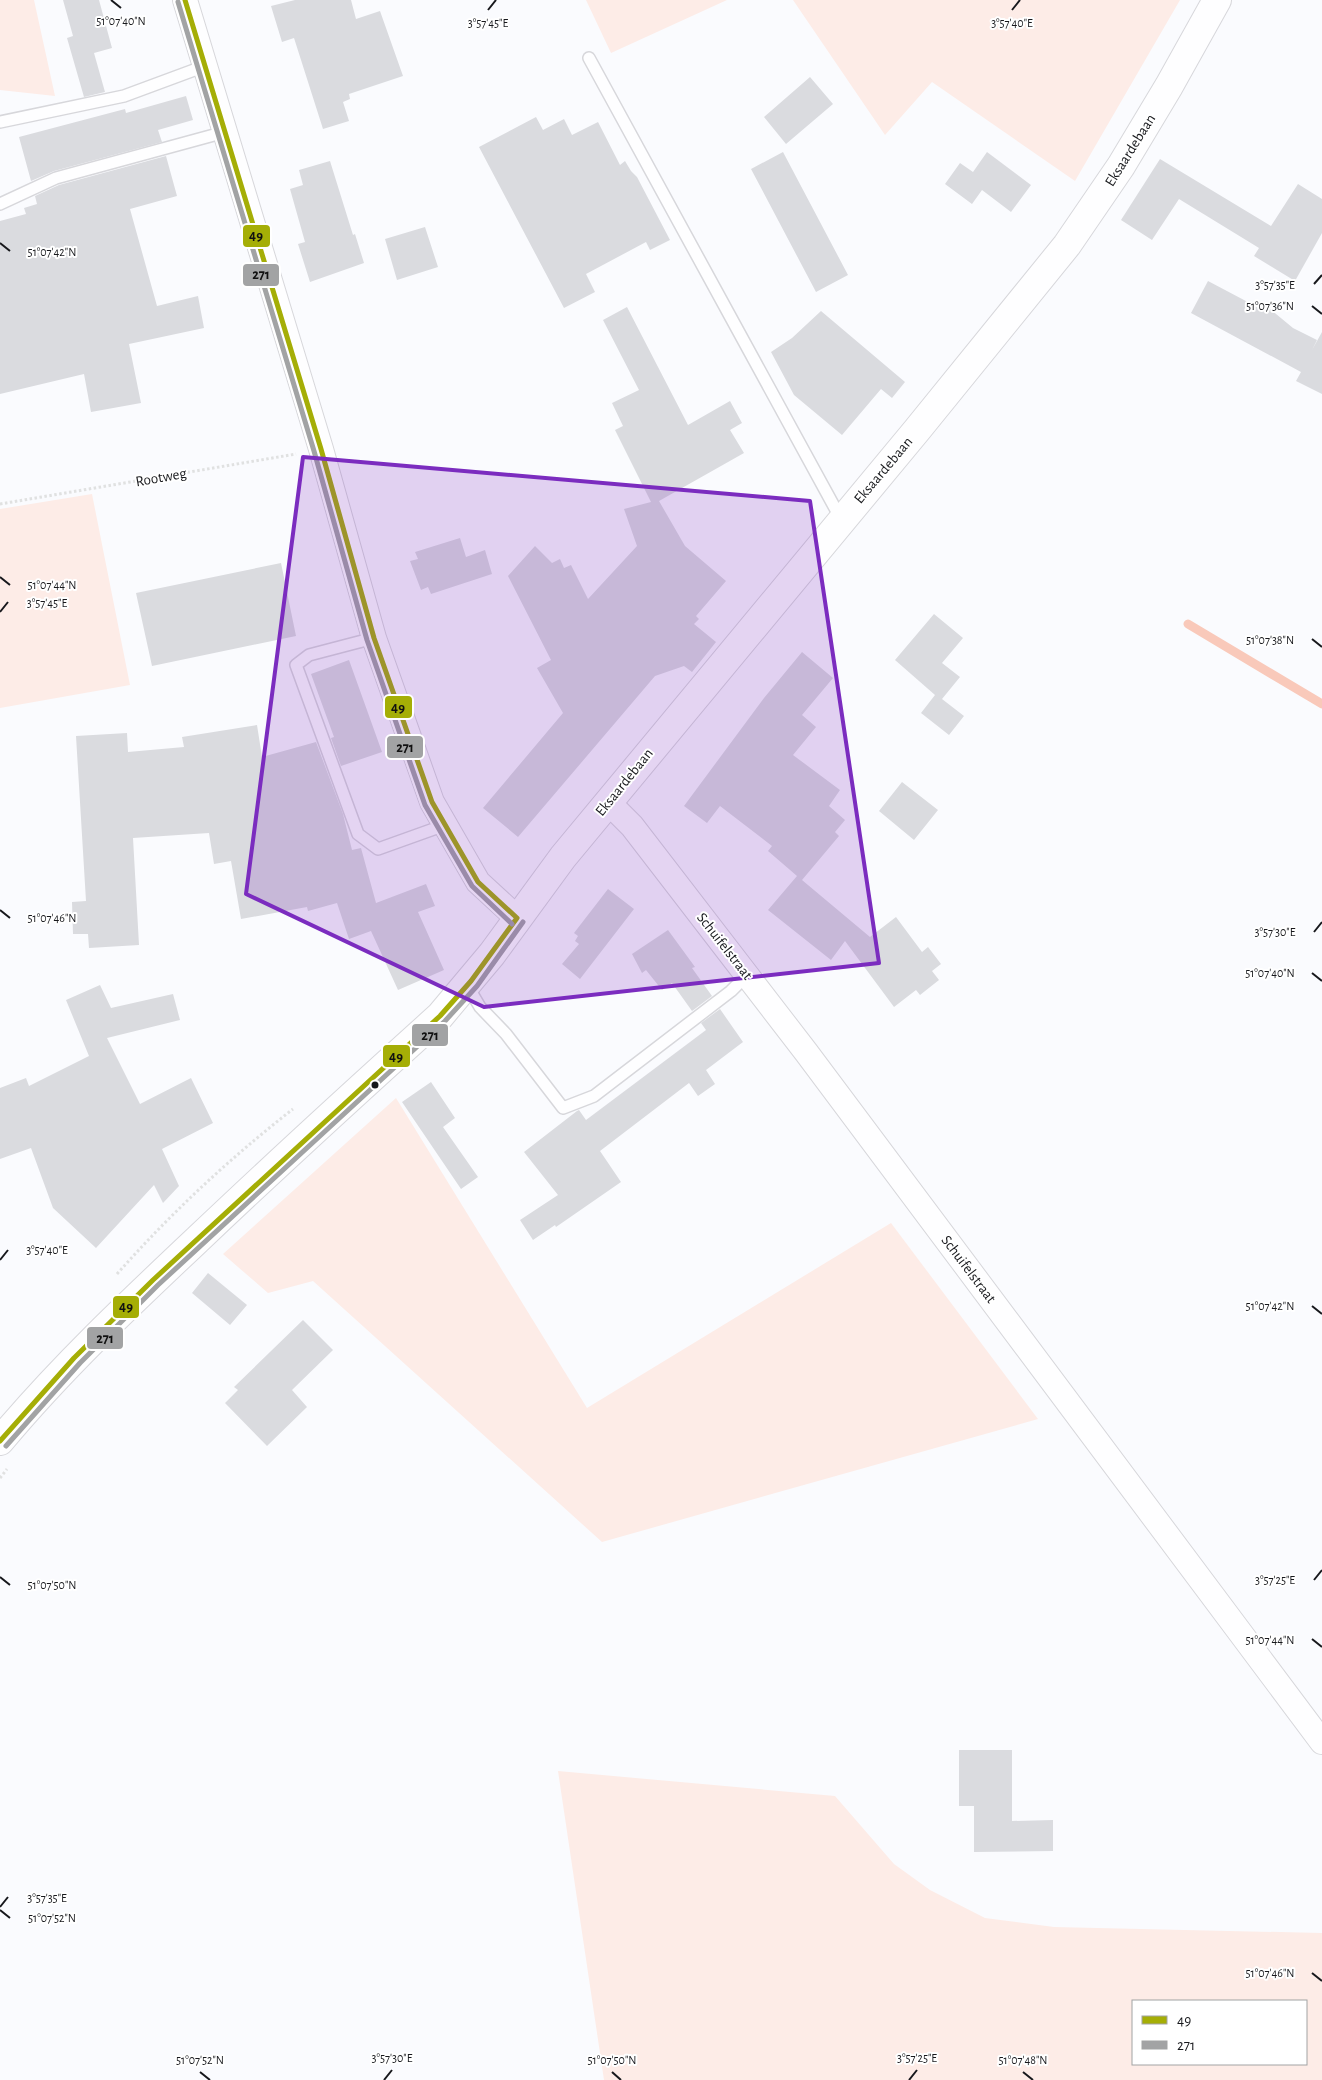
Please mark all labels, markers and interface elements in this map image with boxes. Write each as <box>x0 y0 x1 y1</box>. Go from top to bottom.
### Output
text: 51°07'40"N <box>96 15 146 27</box>
text: 3°57'45"E <box>468 17 508 29</box>
text: 3°57'40"E <box>991 17 1033 29</box>
street label: Eksaardebaan <box>1102 112 1159 189</box>
line badge: 49 <box>242 224 271 248</box>
text: 49 <box>249 229 263 243</box>
text: 51°07'42"N <box>28 246 76 258</box>
line badge: 271 <box>242 263 280 287</box>
text: 271 <box>252 268 270 282</box>
text: 3°57'35"E <box>1255 279 1295 291</box>
text: 51°07'36"N <box>1246 300 1294 312</box>
street label: Eksaardebaan <box>851 434 915 507</box>
street label: Rootweg <box>135 466 188 489</box>
text: 51°07'44"N <box>27 579 77 591</box>
text: 3°57'45"E <box>27 597 67 609</box>
text: 51°07'38"N <box>1246 634 1294 646</box>
line badge: 49 <box>384 695 413 719</box>
text: 49 <box>391 701 405 715</box>
line badge: 271 <box>386 735 424 759</box>
text: 271 <box>396 741 414 755</box>
street label: Eksaardebaan <box>593 746 656 819</box>
street label: Schuifelstraat <box>694 910 755 983</box>
text: 51°07'46"N <box>28 912 76 924</box>
text: 3°57'30"E <box>1255 926 1296 938</box>
text: 51°07'40"N <box>1245 967 1295 979</box>
line badge: 271 <box>411 1023 449 1047</box>
text: 271 <box>421 1029 439 1043</box>
line badge: 49 <box>382 1044 411 1068</box>
text: 49 <box>389 1050 403 1064</box>
unlabelled marker <box>370 1080 380 1090</box>
street label: Schuifelstraat <box>938 1233 999 1306</box>
text: 3°57'40"E <box>26 1244 68 1256</box>
line badge: 49 <box>112 1295 140 1319</box>
text: 49 <box>119 1300 133 1314</box>
text: 51°07'42"N <box>1246 1300 1294 1312</box>
line badge: 271 <box>86 1326 124 1350</box>
text: 271 <box>96 1332 114 1346</box>
text: 3°57'25"E <box>1255 1574 1295 1586</box>
text: 51°07'50"N <box>28 1579 76 1591</box>
text: 51°07'44"N <box>1245 1634 1295 1646</box>
text: 3°57'35"E <box>27 1892 67 1904</box>
text: 51°07'52"N <box>28 1912 76 1924</box>
text: 51°07'46"N <box>1246 1967 1294 1979</box>
legend <box>1132 2000 1307 2065</box>
text: 49 <box>1177 2013 1191 2028</box>
text: 271 <box>1177 2038 1195 2053</box>
text: 3°57'30"E <box>372 2052 413 2064</box>
text: 3°57'25"E <box>897 2052 937 2064</box>
text: 51°07'52"N <box>176 2054 224 2066</box>
text: 51°07'50"N <box>588 2054 636 2066</box>
text: 51°07'48"N <box>998 2054 1048 2066</box>

